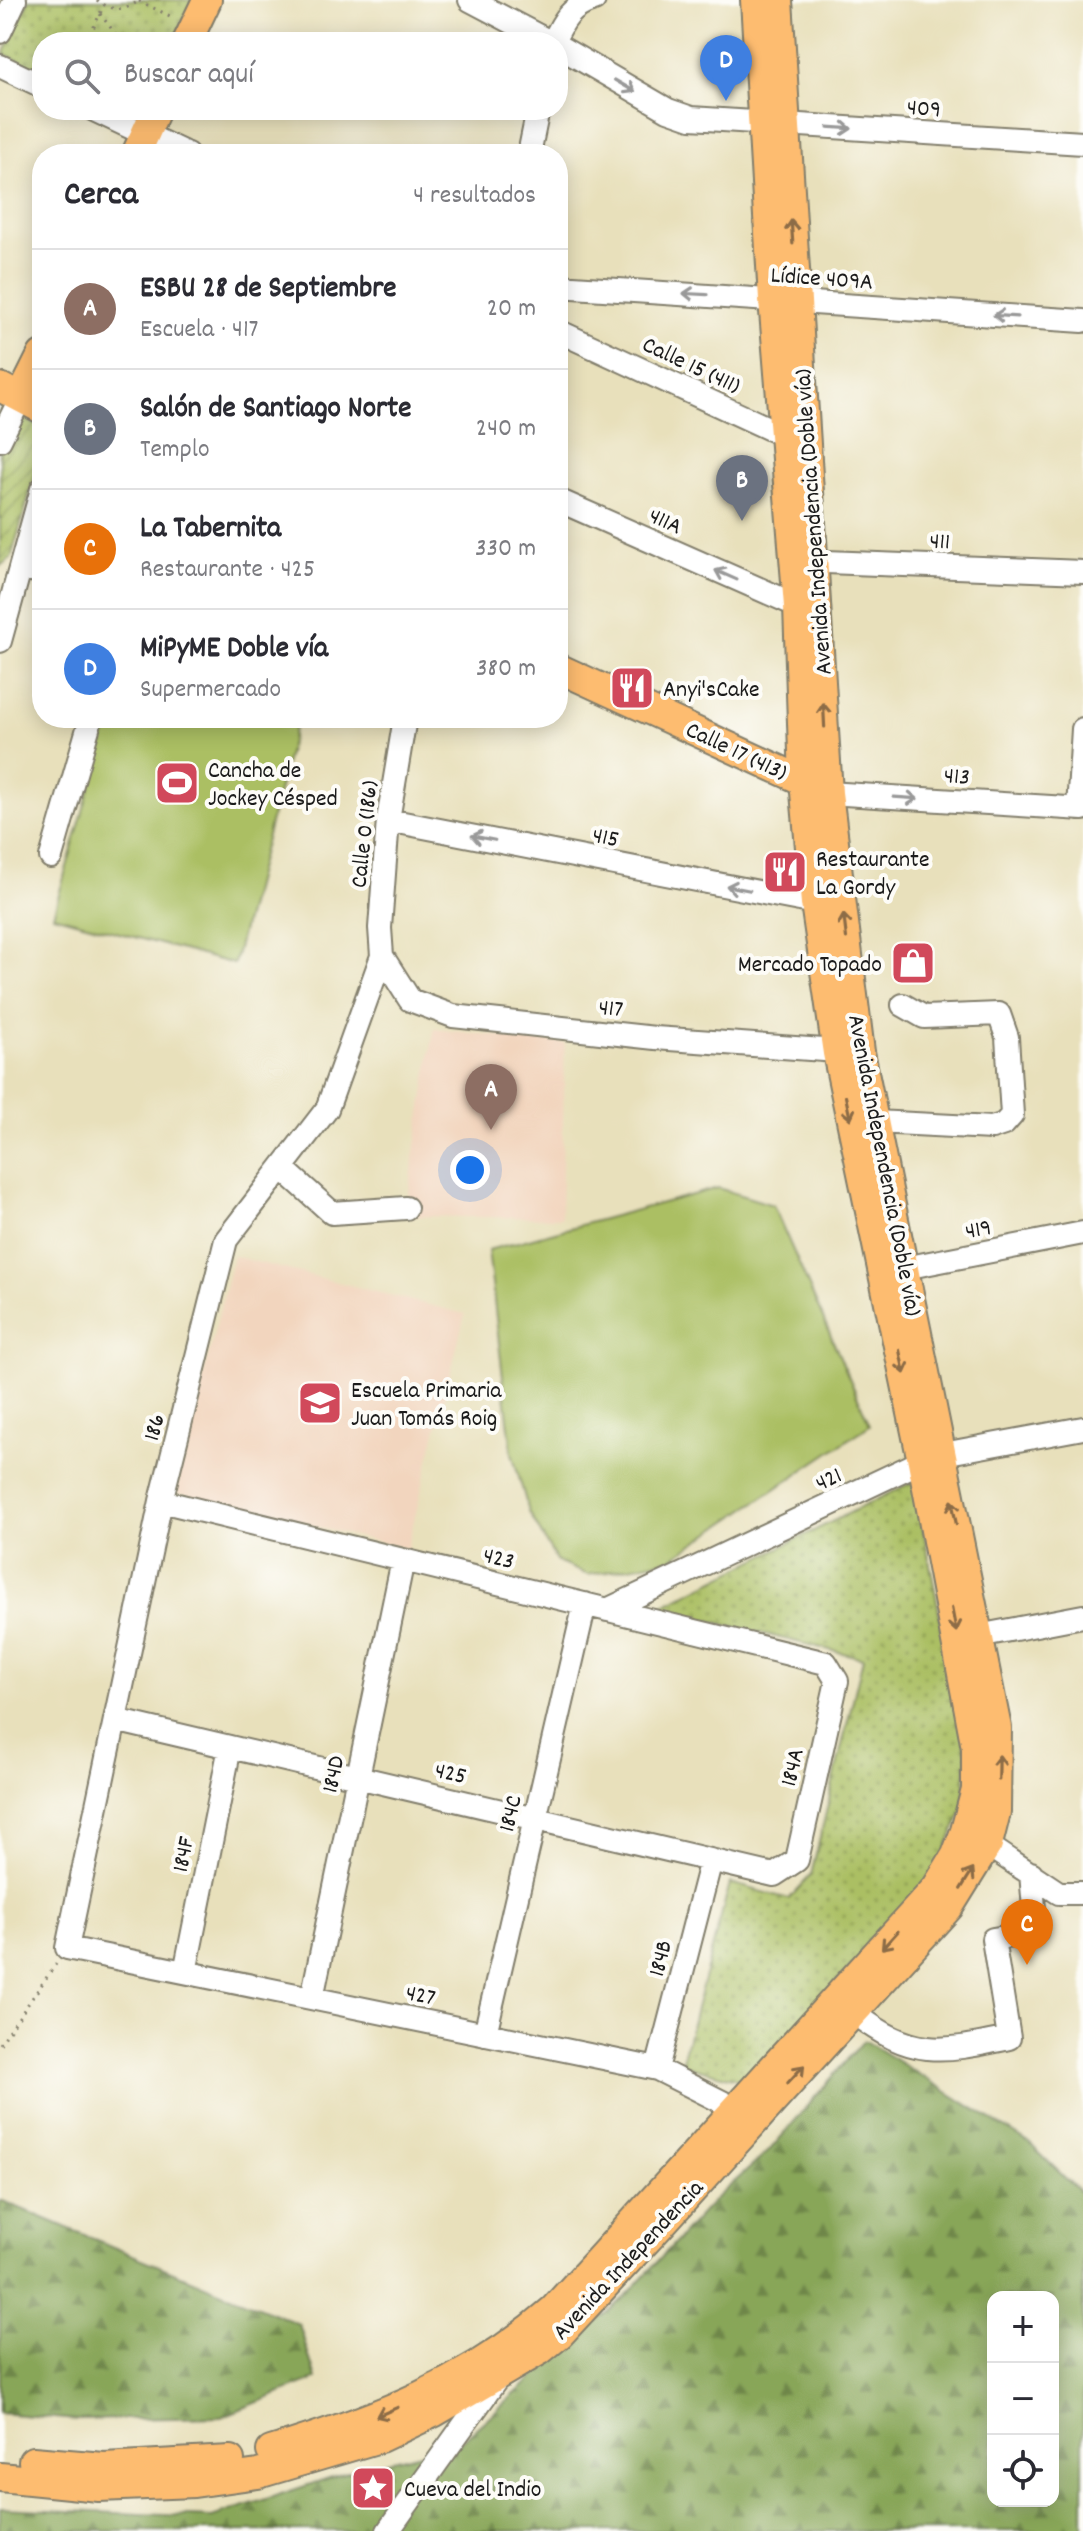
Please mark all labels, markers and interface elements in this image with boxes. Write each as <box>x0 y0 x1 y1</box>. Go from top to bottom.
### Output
search box <box>32 32 568 120</box>
pin: D <box>700 35 752 101</box>
icon: search <box>60 54 104 98</box>
text: Buscar aquí <box>124 55 254 98</box>
one-way arrow <box>613 78 636 94</box>
street label: 409 <box>906 92 942 128</box>
one-way arrow <box>827 121 853 136</box>
text: Cerca <box>64 172 138 221</box>
text: 4 resultados <box>413 178 536 215</box>
one-way arrow <box>784 219 799 246</box>
street label: Lídice 409A <box>769 259 874 301</box>
text: ESBU 28 de Septiembre <box>140 269 397 312</box>
one-way arrow <box>682 287 709 302</box>
text: A <box>83 291 97 328</box>
text: 20 m <box>487 291 536 328</box>
one-way arrow <box>992 308 1019 323</box>
text: Escuela · 417 <box>140 312 259 349</box>
street label: Calle 15 (411) <box>636 329 745 404</box>
street label: Avenida Independencia (Doble vía) <box>787 368 843 676</box>
text: Salón de Santiago Norte <box>140 389 411 432</box>
text: B <box>84 411 96 448</box>
text: 240 m <box>476 411 536 448</box>
text: Templo <box>140 432 209 469</box>
pin: B <box>716 455 768 521</box>
street label: 411A <box>643 500 687 545</box>
text: La Tabernita <box>140 509 281 552</box>
street label: 411 <box>929 525 951 561</box>
text: C <box>84 531 96 568</box>
text: 330 m <box>475 531 536 568</box>
text: Restaurante · 425 <box>140 552 315 589</box>
one-way arrow <box>714 566 739 581</box>
text: MiPyME Doble vía <box>140 629 328 672</box>
text: D <box>83 651 97 688</box>
text: 380 m <box>476 651 536 688</box>
restaurant icon: Anyi'sCake <box>608 664 656 712</box>
text: Supermercado <box>140 672 281 709</box>
place label: Anyi'sCake <box>663 674 760 708</box>
one-way arrow <box>816 702 831 729</box>
street label: Calle 17 (413) <box>679 714 792 791</box>
place label: Cancha de Jockey Césped <box>208 755 338 817</box>
sports icon: Cancha de Jockey Césped <box>153 759 201 807</box>
street label: 413 <box>943 760 971 796</box>
street label: Calle 0 (186) <box>343 779 389 890</box>
one-way arrow <box>892 791 919 806</box>
street label: 415 <box>589 820 622 858</box>
one-way arrow <box>471 830 496 845</box>
place label: Restaurante La Gordy <box>816 844 929 906</box>
restaurant icon: Restaurante La Gordy <box>761 848 809 896</box>
one-way arrow <box>726 880 752 895</box>
one-way arrow <box>837 913 852 940</box>
shop icon: Mercado Topado <box>889 939 937 987</box>
place label: Mercado Topado <box>738 949 882 983</box>
street label: 417 <box>597 992 625 1028</box>
street label: Avenida Independencia (Doble vía) <box>837 1012 929 1319</box>
pin: A <box>465 1064 517 1130</box>
one-way arrow <box>842 1094 857 1120</box>
your location <box>450 1150 490 1190</box>
street label: 419 <box>962 1212 995 1250</box>
one-way arrow <box>895 1349 910 1374</box>
place label: Escuela Primaria Juan Tomás Roig <box>351 1375 502 1437</box>
school or university icon: Escuela Primaria Juan Tomás Roig <box>296 1379 344 1427</box>
street label: 186 <box>136 1411 176 1445</box>
street label: 421 <box>810 1460 848 1502</box>
one-way arrow <box>945 1500 960 1525</box>
street label: 423 <box>479 1540 517 1580</box>
one-way arrow <box>947 1607 962 1632</box>
street label: 184A <box>773 1745 815 1790</box>
street label: 184D <box>314 1753 355 1796</box>
one-way arrow <box>991 1754 1007 1781</box>
street label: 425 <box>431 1755 470 1795</box>
street label: 184C <box>491 1792 533 1835</box>
street label: 184F <box>165 1834 205 1875</box>
one-way arrow <box>960 1868 976 1891</box>
pin: C <box>1001 1899 1053 1965</box>
one-way arrow <box>881 1929 899 1949</box>
street label: 184B <box>641 1937 683 1980</box>
street label: 427 <box>402 1977 438 2017</box>
one-way arrow <box>787 2064 806 2084</box>
street label: Avenida Independencia <box>546 2173 713 2349</box>
map controls <box>987 2291 1059 2507</box>
button: + <box>987 2291 1059 2363</box>
button: − <box>987 2363 1059 2435</box>
one-way arrow <box>375 2406 400 2421</box>
button: locate <box>987 2435 1059 2507</box>
place icon: Cueva del Indio <box>349 2464 397 2512</box>
place label: Cueva del Indio <box>404 2474 541 2508</box>

